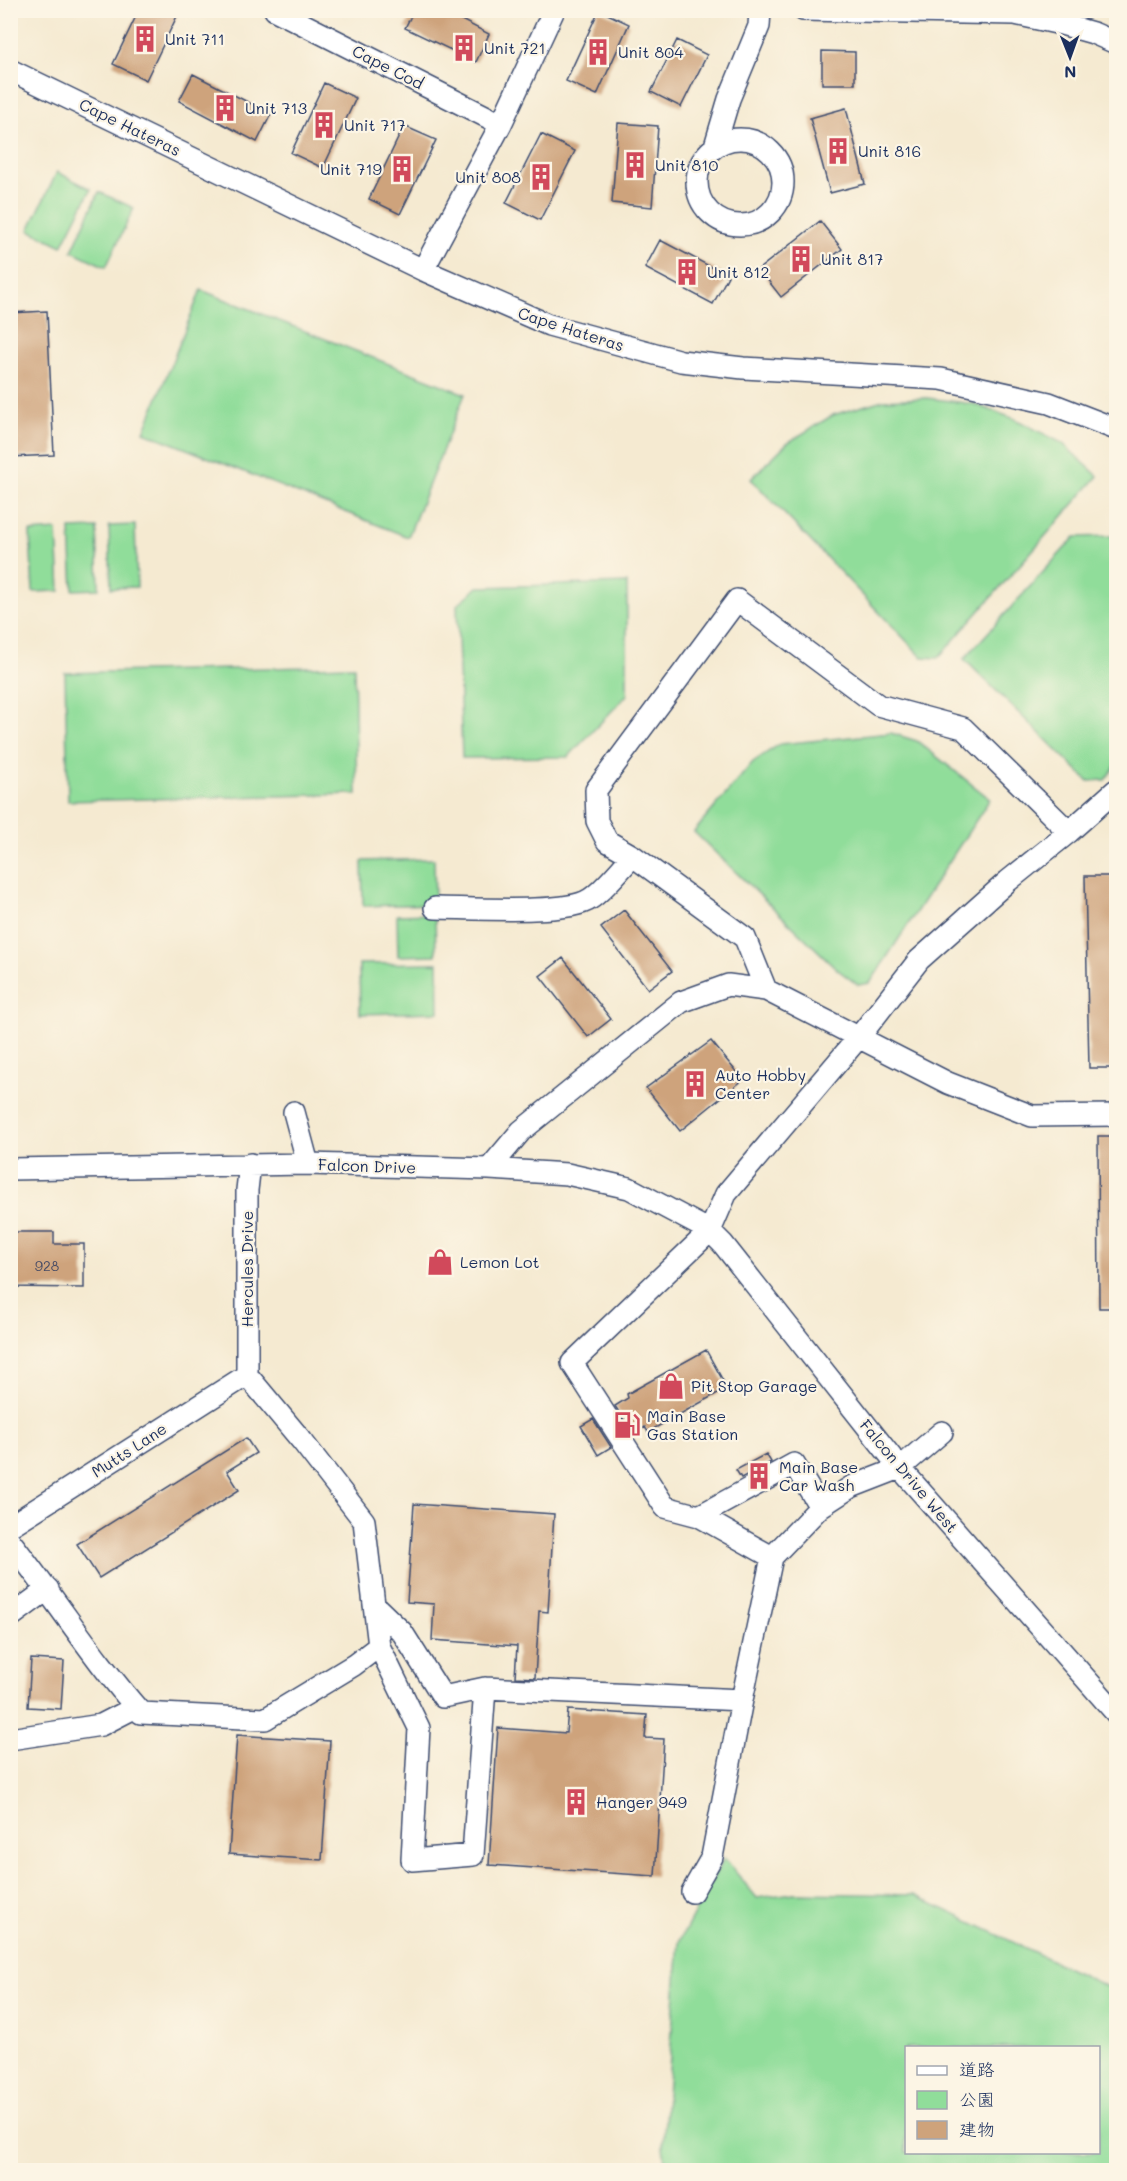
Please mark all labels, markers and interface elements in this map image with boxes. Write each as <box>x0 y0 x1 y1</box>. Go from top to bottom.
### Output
building icon: Unit 711 <box>130 24 160 54</box>
north arrow <box>1040 27 1100 87</box>
place label: Unit 711 <box>165 28 225 49</box>
building icon: Unit 721 <box>449 33 479 63</box>
place label: Unit 721 <box>484 37 546 58</box>
building icon: Unit 804 <box>583 37 613 67</box>
street label: Cape Cod <box>349 40 427 93</box>
place label: Unit 804 <box>618 41 684 62</box>
text: N <box>1064 62 1077 83</box>
street label: Cape Hateras <box>76 93 184 160</box>
building icon: Unit 713 <box>210 93 240 123</box>
place label: Unit 713 <box>245 97 307 118</box>
building icon: Unit 717 <box>309 110 339 140</box>
place label: Unit 717 <box>344 114 406 135</box>
building icon: Unit 816 <box>823 136 853 166</box>
place label: Unit 816 <box>858 140 921 161</box>
building icon: Unit 810 <box>620 150 650 180</box>
building icon: Unit 719 <box>387 154 417 184</box>
place label: Unit 810 <box>655 154 718 175</box>
place label: Unit 719 <box>320 158 382 179</box>
building icon: Unit 808 <box>526 162 556 192</box>
place label: Unit 808 <box>455 166 521 187</box>
building icon: Unit 817 <box>786 244 816 274</box>
place label: Unit 817 <box>821 248 883 269</box>
building icon: Unit 812 <box>672 257 702 287</box>
place label: Unit 812 <box>707 261 769 282</box>
street label: Cape Hateras <box>515 301 627 356</box>
place label: Auto Hobby Center <box>715 1064 806 1103</box>
building icon: Auto Hobby Center <box>680 1069 710 1099</box>
street label: Falcon Drive <box>318 1153 416 1178</box>
street label: Hercules Drive <box>236 1211 257 1327</box>
shop icon: Lemon Lot <box>425 1247 455 1277</box>
place label: Lemon Lot <box>460 1251 540 1272</box>
house number: 928 <box>35 1256 59 1275</box>
shop icon: Pit Stop Garage <box>656 1371 686 1401</box>
place label: Pit Stop Garage <box>691 1375 817 1396</box>
place label: Main Base Gas Station <box>647 1405 738 1444</box>
fuel station icon: Main Base Gas Station <box>612 1410 642 1440</box>
street label: Falcon Drive West <box>856 1415 963 1537</box>
street label: Mutts Lane <box>87 1417 170 1482</box>
place label: Main Base Car Wash <box>779 1456 858 1495</box>
building icon: Main Base Car Wash <box>744 1461 774 1491</box>
building icon: Hanger 949 <box>561 1787 591 1817</box>
place label: Hanger 949 <box>596 1791 687 1812</box>
legend <box>905 2046 1100 2154</box>
text: 道路 <box>959 2057 995 2081</box>
text: 公園 <box>959 2087 995 2111</box>
text: 建物 <box>959 2117 995 2141</box>

